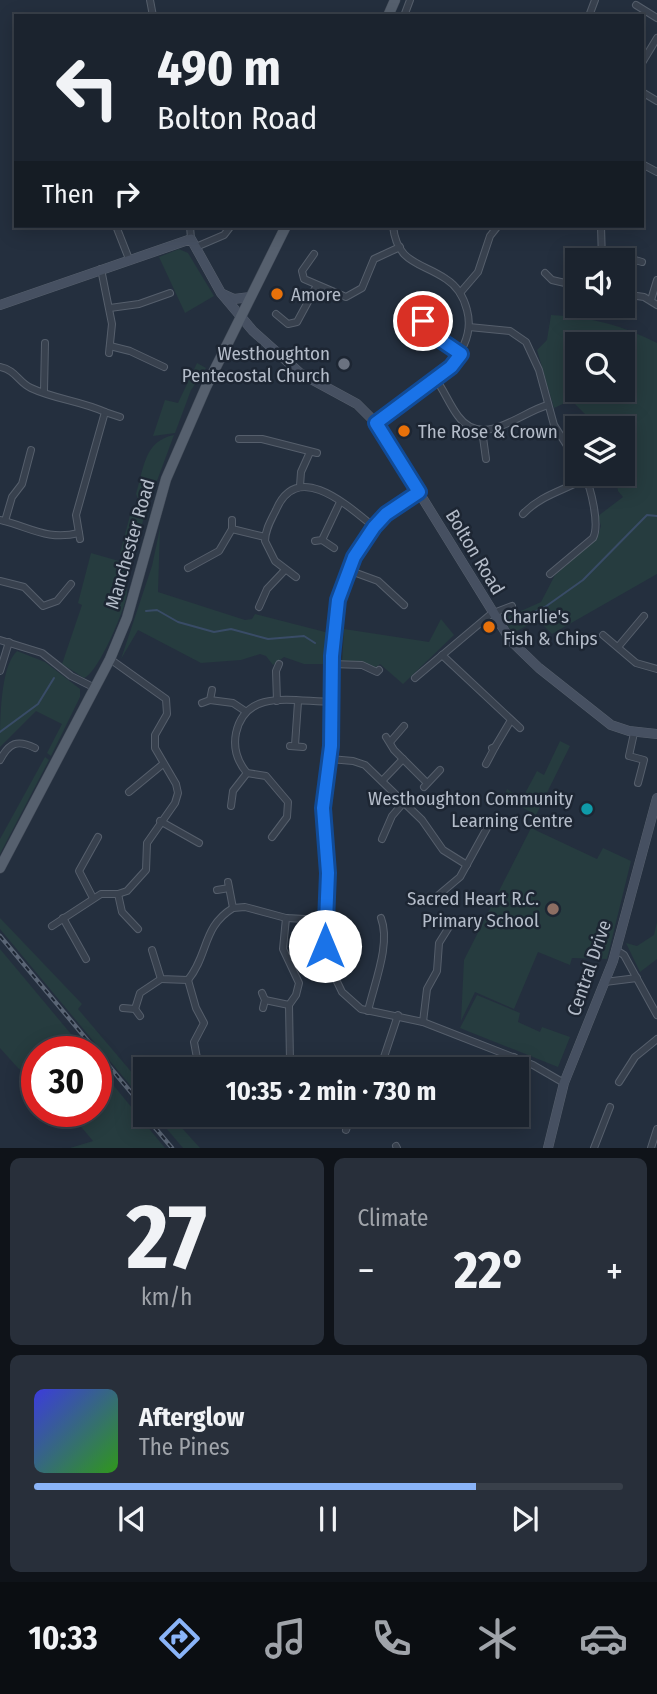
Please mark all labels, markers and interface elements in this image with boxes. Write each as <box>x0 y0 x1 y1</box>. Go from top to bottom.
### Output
text: 490 m <box>157 39 281 98</box>
icon: left <box>42 42 133 133</box>
text: Bolton Road <box>157 99 317 137</box>
icon: right <box>108 175 146 213</box>
text: Then <box>42 179 94 210</box>
map controls <box>565 248 635 486</box>
button: sound <box>565 248 635 318</box>
place label: Amore <box>291 283 341 306</box>
marker: Amore <box>269 286 285 302</box>
pin <box>393 291 453 351</box>
icon: arrive <box>404 302 442 340</box>
button: search <box>565 332 635 402</box>
place label: Westhoughton Pentecostal Church <box>182 342 330 387</box>
marker: Westhoughton Pentecostal Church <box>336 356 352 372</box>
button: layers <box>565 416 635 486</box>
place label: The Rose & Crown <box>418 420 558 443</box>
marker: The Rose & Crown <box>396 423 412 439</box>
street label: Manchester Road <box>100 476 160 612</box>
street label: Bolton Road <box>441 505 509 599</box>
place label: Charlie's Fish & Chips <box>503 605 598 650</box>
marker: Charlie's Fish & Chips <box>481 619 497 635</box>
place label: Westhoughton Community Learning Centre <box>368 787 574 832</box>
marker: Westhoughton Community Learning Centre <box>579 801 595 817</box>
place label: Sacred Heart R.C. Primary School <box>407 887 539 932</box>
marker: Sacred Heart R.C. Primary School <box>545 901 561 917</box>
position arrow <box>288 909 362 983</box>
street label: Central Drive <box>562 917 616 1019</box>
speed limit sign: 30 <box>21 1036 112 1127</box>
text: 10:35 · 2 min · 730 m <box>226 1076 436 1107</box>
text: 27 <box>127 1183 207 1292</box>
text: Climate <box>358 1204 428 1232</box>
text: 22° <box>454 1239 526 1302</box>
text: − <box>358 1248 375 1294</box>
text: + <box>606 1248 623 1294</box>
text: km/h <box>141 1283 192 1311</box>
text: Afterglow <box>139 1402 244 1433</box>
text: The Pines <box>139 1433 230 1461</box>
icon: previous <box>113 1500 151 1538</box>
icon: pause <box>309 1500 347 1538</box>
icon: next <box>506 1500 544 1538</box>
icon: directions <box>155 1614 204 1663</box>
icon: music <box>261 1614 310 1663</box>
icon: phone <box>367 1614 416 1663</box>
icon: climate <box>473 1614 522 1663</box>
icon: car <box>579 1614 628 1663</box>
text: 10:33 <box>29 1619 98 1657</box>

